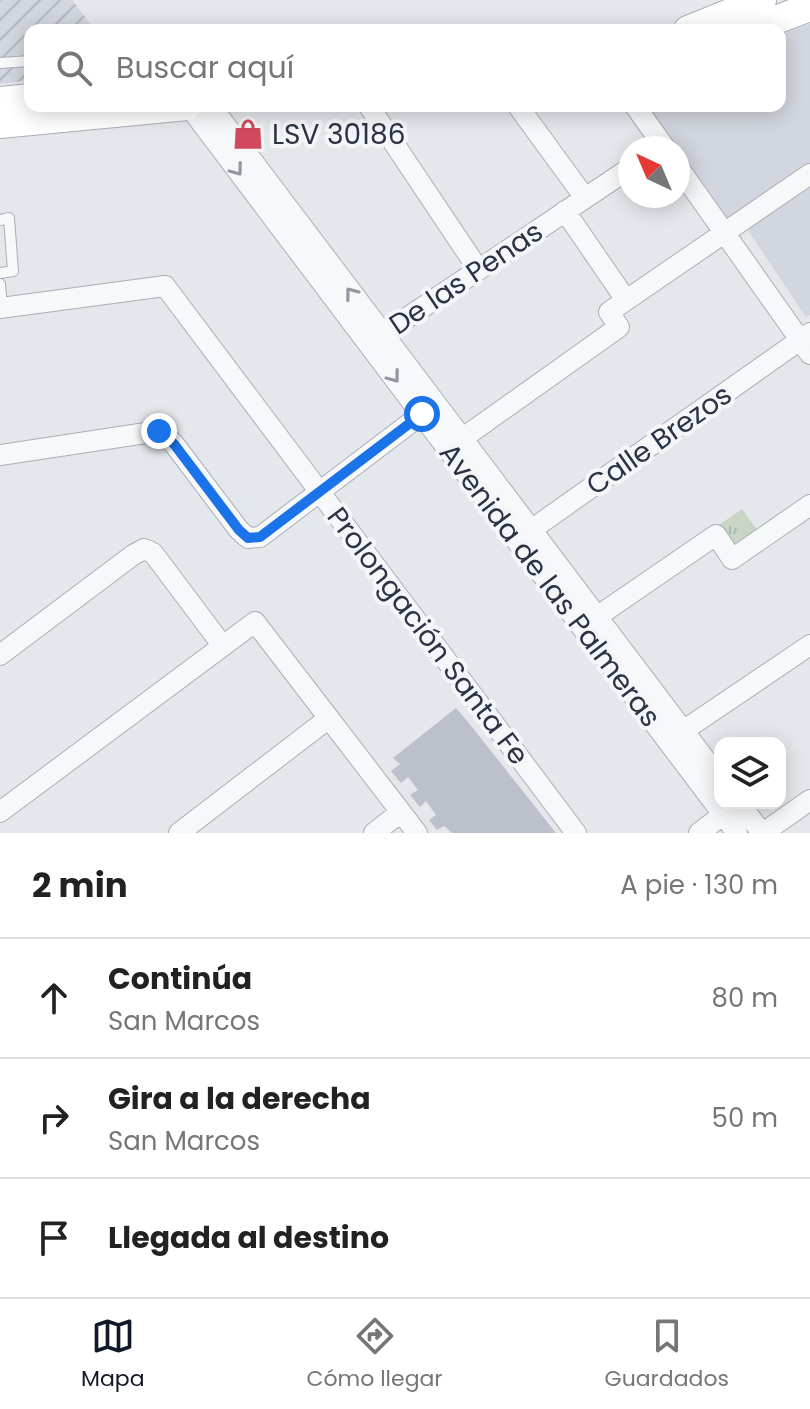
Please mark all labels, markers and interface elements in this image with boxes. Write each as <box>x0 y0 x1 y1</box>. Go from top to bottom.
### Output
search box <box>24 24 786 112</box>
icon: search <box>52 46 96 90</box>
text: Buscar aquí <box>116 46 294 89</box>
place label: LSV 30186 <box>272 115 405 154</box>
shop icon: LSV 30186 <box>231 117 265 151</box>
north arrow <box>618 136 690 208</box>
one-way arrow <box>227 161 241 175</box>
street label: De las Penas <box>381 212 551 344</box>
one-way arrow <box>346 287 361 302</box>
one-way arrow <box>384 368 398 383</box>
street label: Calle Brezos <box>578 375 740 505</box>
route start <box>404 396 440 432</box>
route end <box>141 413 177 449</box>
street label: Avenida de las Palmeras <box>430 435 670 735</box>
street label: Prolongación Santa Fe <box>318 499 538 773</box>
map controls <box>714 737 786 809</box>
button: layers <box>714 737 786 809</box>
text: 2 min <box>32 861 128 909</box>
text: A pie · 130 m <box>620 867 778 903</box>
text: Continúa <box>108 957 252 1000</box>
icon: ahead <box>32 976 76 1020</box>
text: 80 m <box>712 980 778 1016</box>
text: San Marcos <box>108 1003 260 1039</box>
text: Gira a la derecha <box>108 1077 371 1120</box>
icon: right <box>32 1096 76 1140</box>
text: 50 m <box>712 1100 778 1136</box>
text: San Marcos <box>108 1123 260 1159</box>
icon: arrive <box>32 1216 76 1260</box>
text: Llegada al destino <box>108 1216 389 1259</box>
tab: Mapa <box>81 1314 145 1395</box>
tab: Cómo llegar <box>306 1314 443 1395</box>
tab: Guardados <box>605 1314 729 1395</box>

